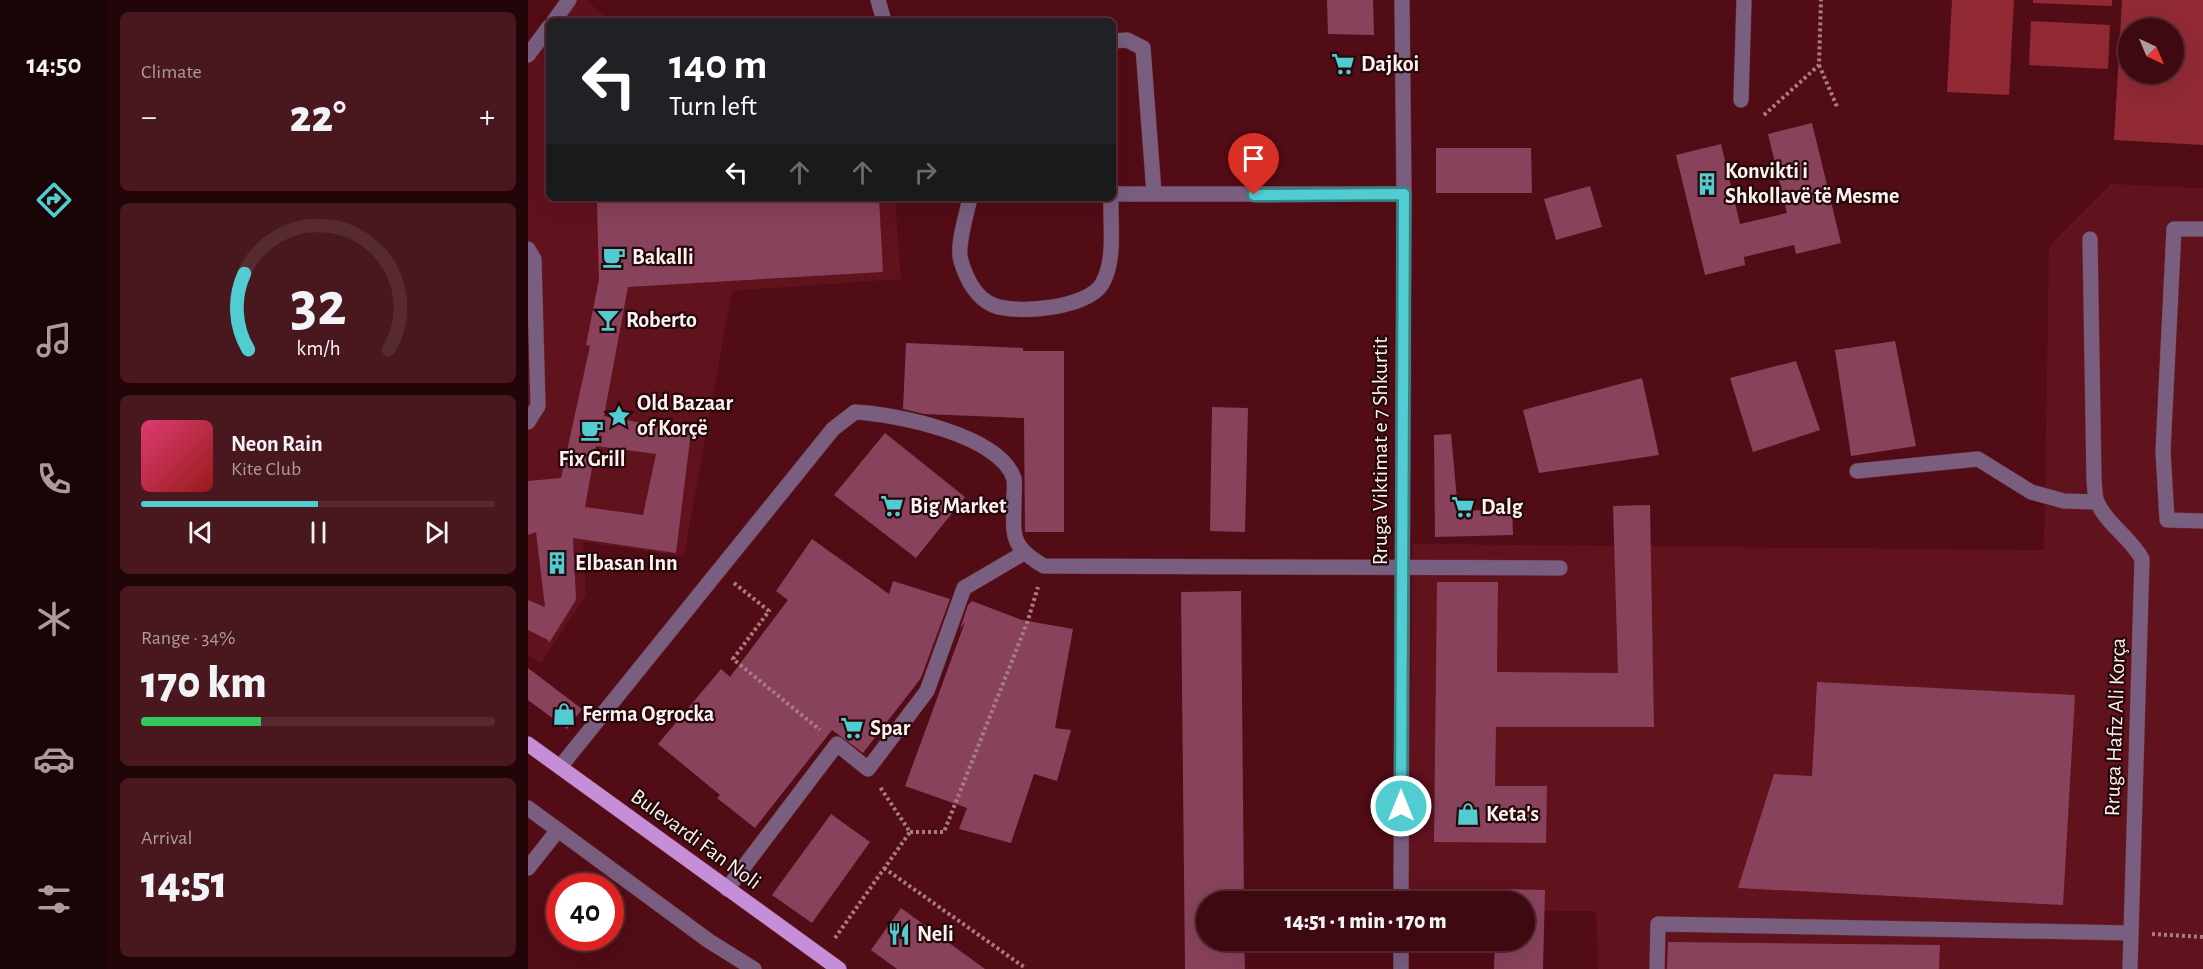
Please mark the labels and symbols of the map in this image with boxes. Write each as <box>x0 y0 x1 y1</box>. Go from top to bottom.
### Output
north arrow <box>2118 18 2184 84</box>
supermarket icon: Dajkoi <box>1330 51 1356 77</box>
place label: Dajkoi <box>1361 53 1419 76</box>
pin <box>1228 133 1279 195</box>
place label: Konvikti i Shkollavë të Mesme <box>1725 160 1899 207</box>
building icon: Konvikti i Shkollavë të Mesme <box>1694 171 1720 197</box>
cafe icon: Bakalli <box>601 244 627 270</box>
place label: Bakalli <box>632 246 694 268</box>
bar icon: Roberto <box>595 307 621 333</box>
place label: Roberto <box>626 309 697 331</box>
street label: Rruga Viktimat e 7 Shkurtit <box>1369 337 1391 565</box>
place label: Old Bazaar of Korçë <box>637 392 734 439</box>
place icon: Old Bazaar of Korçë <box>606 403 632 429</box>
cafe icon: Fix Grill <box>579 417 605 443</box>
place label: Fix Grill <box>559 448 625 470</box>
supermarket icon: Big Market <box>879 493 905 519</box>
supermarket icon: Dalg <box>1450 494 1476 520</box>
place label: Big Market <box>910 495 1007 517</box>
place label: Dalg <box>1481 496 1524 518</box>
building icon: Elbasan Inn <box>544 550 570 576</box>
place label: Elbasan Inn <box>575 552 678 574</box>
street label: Rruga Hafiz Ali Korça <box>2101 637 2129 817</box>
shop icon: Ferma Ogrocka <box>551 701 577 727</box>
place label: Ferma Ogrocka <box>582 703 715 725</box>
supermarket icon: Spar <box>839 715 865 741</box>
place label: Spar <box>870 717 911 739</box>
position arrow <box>1369 774 1433 838</box>
street label: Bulevardi Fan Noli <box>627 785 765 893</box>
shop icon: Keta's <box>1455 801 1481 827</box>
place label: Keta's <box>1486 803 1539 825</box>
speed limit sign: 40 <box>546 873 624 951</box>
restaurant icon: Neli <box>886 921 912 947</box>
place label: Neli <box>917 923 954 945</box>

